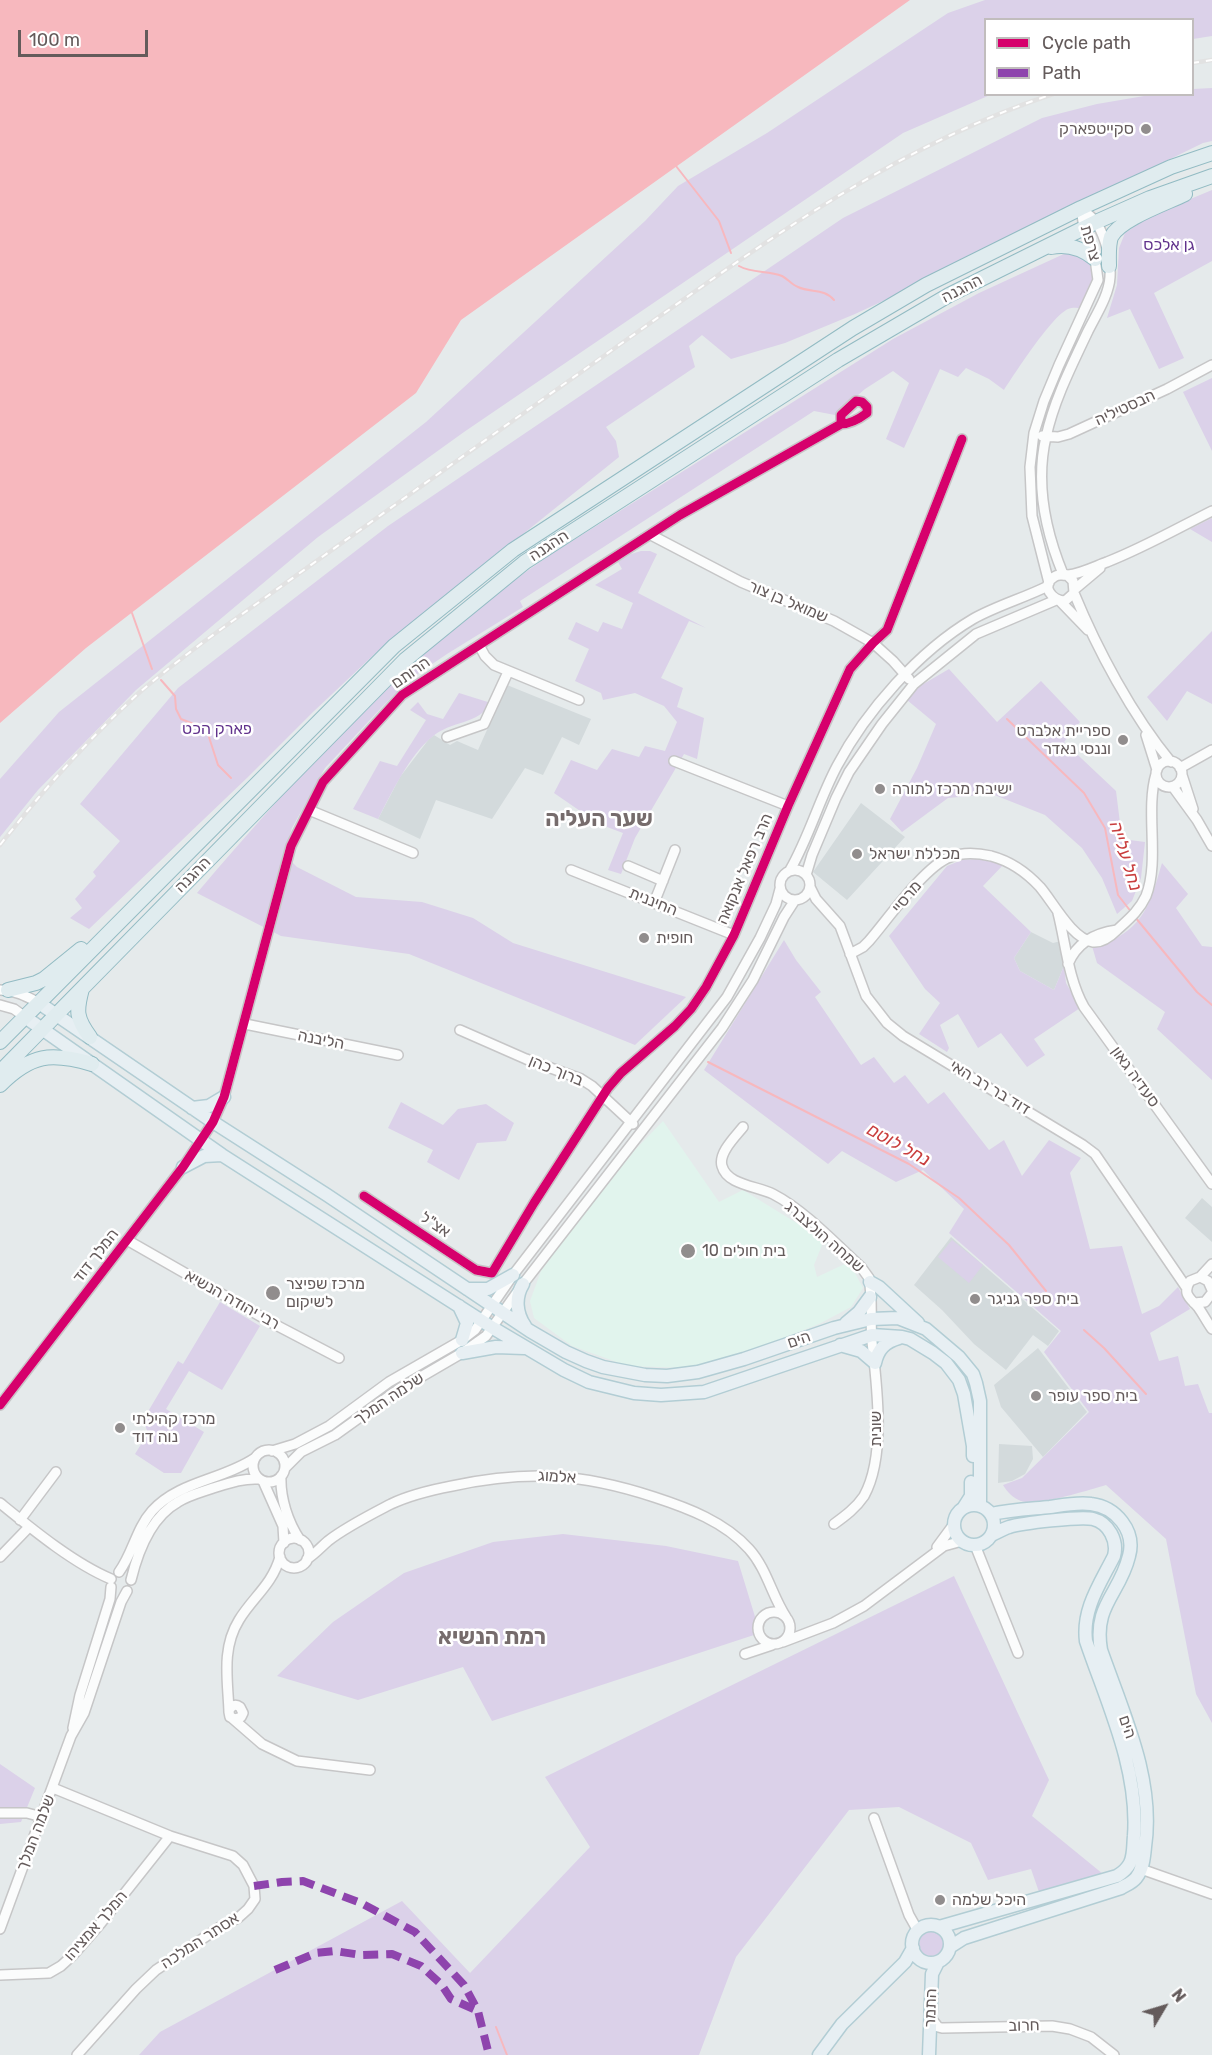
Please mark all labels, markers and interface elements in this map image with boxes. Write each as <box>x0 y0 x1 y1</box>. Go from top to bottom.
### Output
scale bar <box>21 18 152 56</box>
legend <box>984 18 1194 96</box>
text: 100 m <box>29 29 80 51</box>
text: Cycle path <box>1042 32 1131 54</box>
text: Path <box>1042 62 1081 84</box>
place label: סקייטפארק <box>1059 119 1134 139</box>
marker: סקייטפארק <box>1139 122 1153 136</box>
street label: צרפת <box>1076 223 1104 263</box>
park label: גן אלכס <box>1143 235 1195 255</box>
street label: ההגנה <box>938 271 986 307</box>
street label: הבסטיליה <box>1092 386 1158 430</box>
street label: ההגנה <box>526 526 572 566</box>
street label: שמואל בן צור <box>745 577 831 627</box>
street label: הרותם <box>388 653 434 693</box>
park label: פארק הכט <box>182 719 252 739</box>
place label: ספריית אלברט וננסי נאדר <box>1017 721 1111 759</box>
marker: ספריית אלברט וננסי נאדר <box>1116 733 1130 747</box>
place label: ישיבת מרכז לתורה <box>892 779 1012 799</box>
marker: ישיבת מרכז לתורה <box>873 782 887 796</box>
district label: שער העליה <box>545 807 653 833</box>
street label: הרב רפאל אנקואה <box>713 810 777 928</box>
water label: נחל עלייה <box>1104 818 1146 894</box>
place label: מכללת ישראל <box>869 844 960 864</box>
marker: מכללת ישראל <box>850 847 864 861</box>
street label: ההגנה <box>171 853 215 897</box>
street label: מרסיי <box>888 877 926 917</box>
street label: החיננית <box>626 884 680 920</box>
place label: חופית <box>656 928 693 948</box>
marker: חופית <box>637 931 651 945</box>
street label: הליבנה <box>296 1026 346 1054</box>
street label: סעדיה גאון <box>1107 1043 1163 1111</box>
street label: ברוך כהן <box>526 1051 586 1091</box>
street label: דוד בר רב האי <box>946 1056 1034 1120</box>
water label: נחל לוטם <box>863 1119 933 1171</box>
street label: שמחה הולצברג <box>780 1197 868 1277</box>
street label: אצ"ל <box>416 1208 454 1242</box>
street label: המלך דוד <box>69 1225 123 1287</box>
place label: בית חולים 10 <box>702 1241 786 1261</box>
marker: בית חולים 10 <box>679 1242 697 1260</box>
street label: רבי יהודה הנשיא <box>181 1266 283 1334</box>
place label: מרכז שפיצר לשיקום <box>286 1274 365 1312</box>
marker: מרכז שפיצר לשיקום <box>264 1284 282 1302</box>
place label: בית ספר גניגר <box>987 1289 1079 1309</box>
marker: בית ספר גניגר <box>968 1292 982 1306</box>
street label: הים <box>785 1327 813 1353</box>
street label: שלמה המלך <box>350 1369 428 1429</box>
place label: בית ספר עופר <box>1048 1386 1138 1406</box>
marker: בית ספר עופר <box>1029 1389 1043 1403</box>
place label: מרכז קהילתי נוה דוד <box>132 1409 216 1447</box>
street label: שונית <box>866 1411 886 1447</box>
marker: מרכז קהילתי נוה דוד <box>113 1421 127 1435</box>
street label: אלמוג <box>537 1466 577 1488</box>
district label: רמת הנשיא <box>438 1625 546 1651</box>
street label: הים <box>1114 1713 1140 1741</box>
street label: שלמה המלך <box>13 1792 59 1874</box>
street label: המלך אמציהו <box>60 1887 132 1965</box>
place label: היכל שלמה <box>952 1890 1026 1910</box>
marker: היכל שלמה <box>933 1893 947 1907</box>
street label: אסתר המלכה <box>157 1909 243 1973</box>
north arrow <box>1134 1977 1194 2037</box>
text: N <box>1168 1985 1190 2006</box>
street label: התמר <box>921 1988 941 2028</box>
street label: חרוב <box>1008 2016 1040 2036</box>

